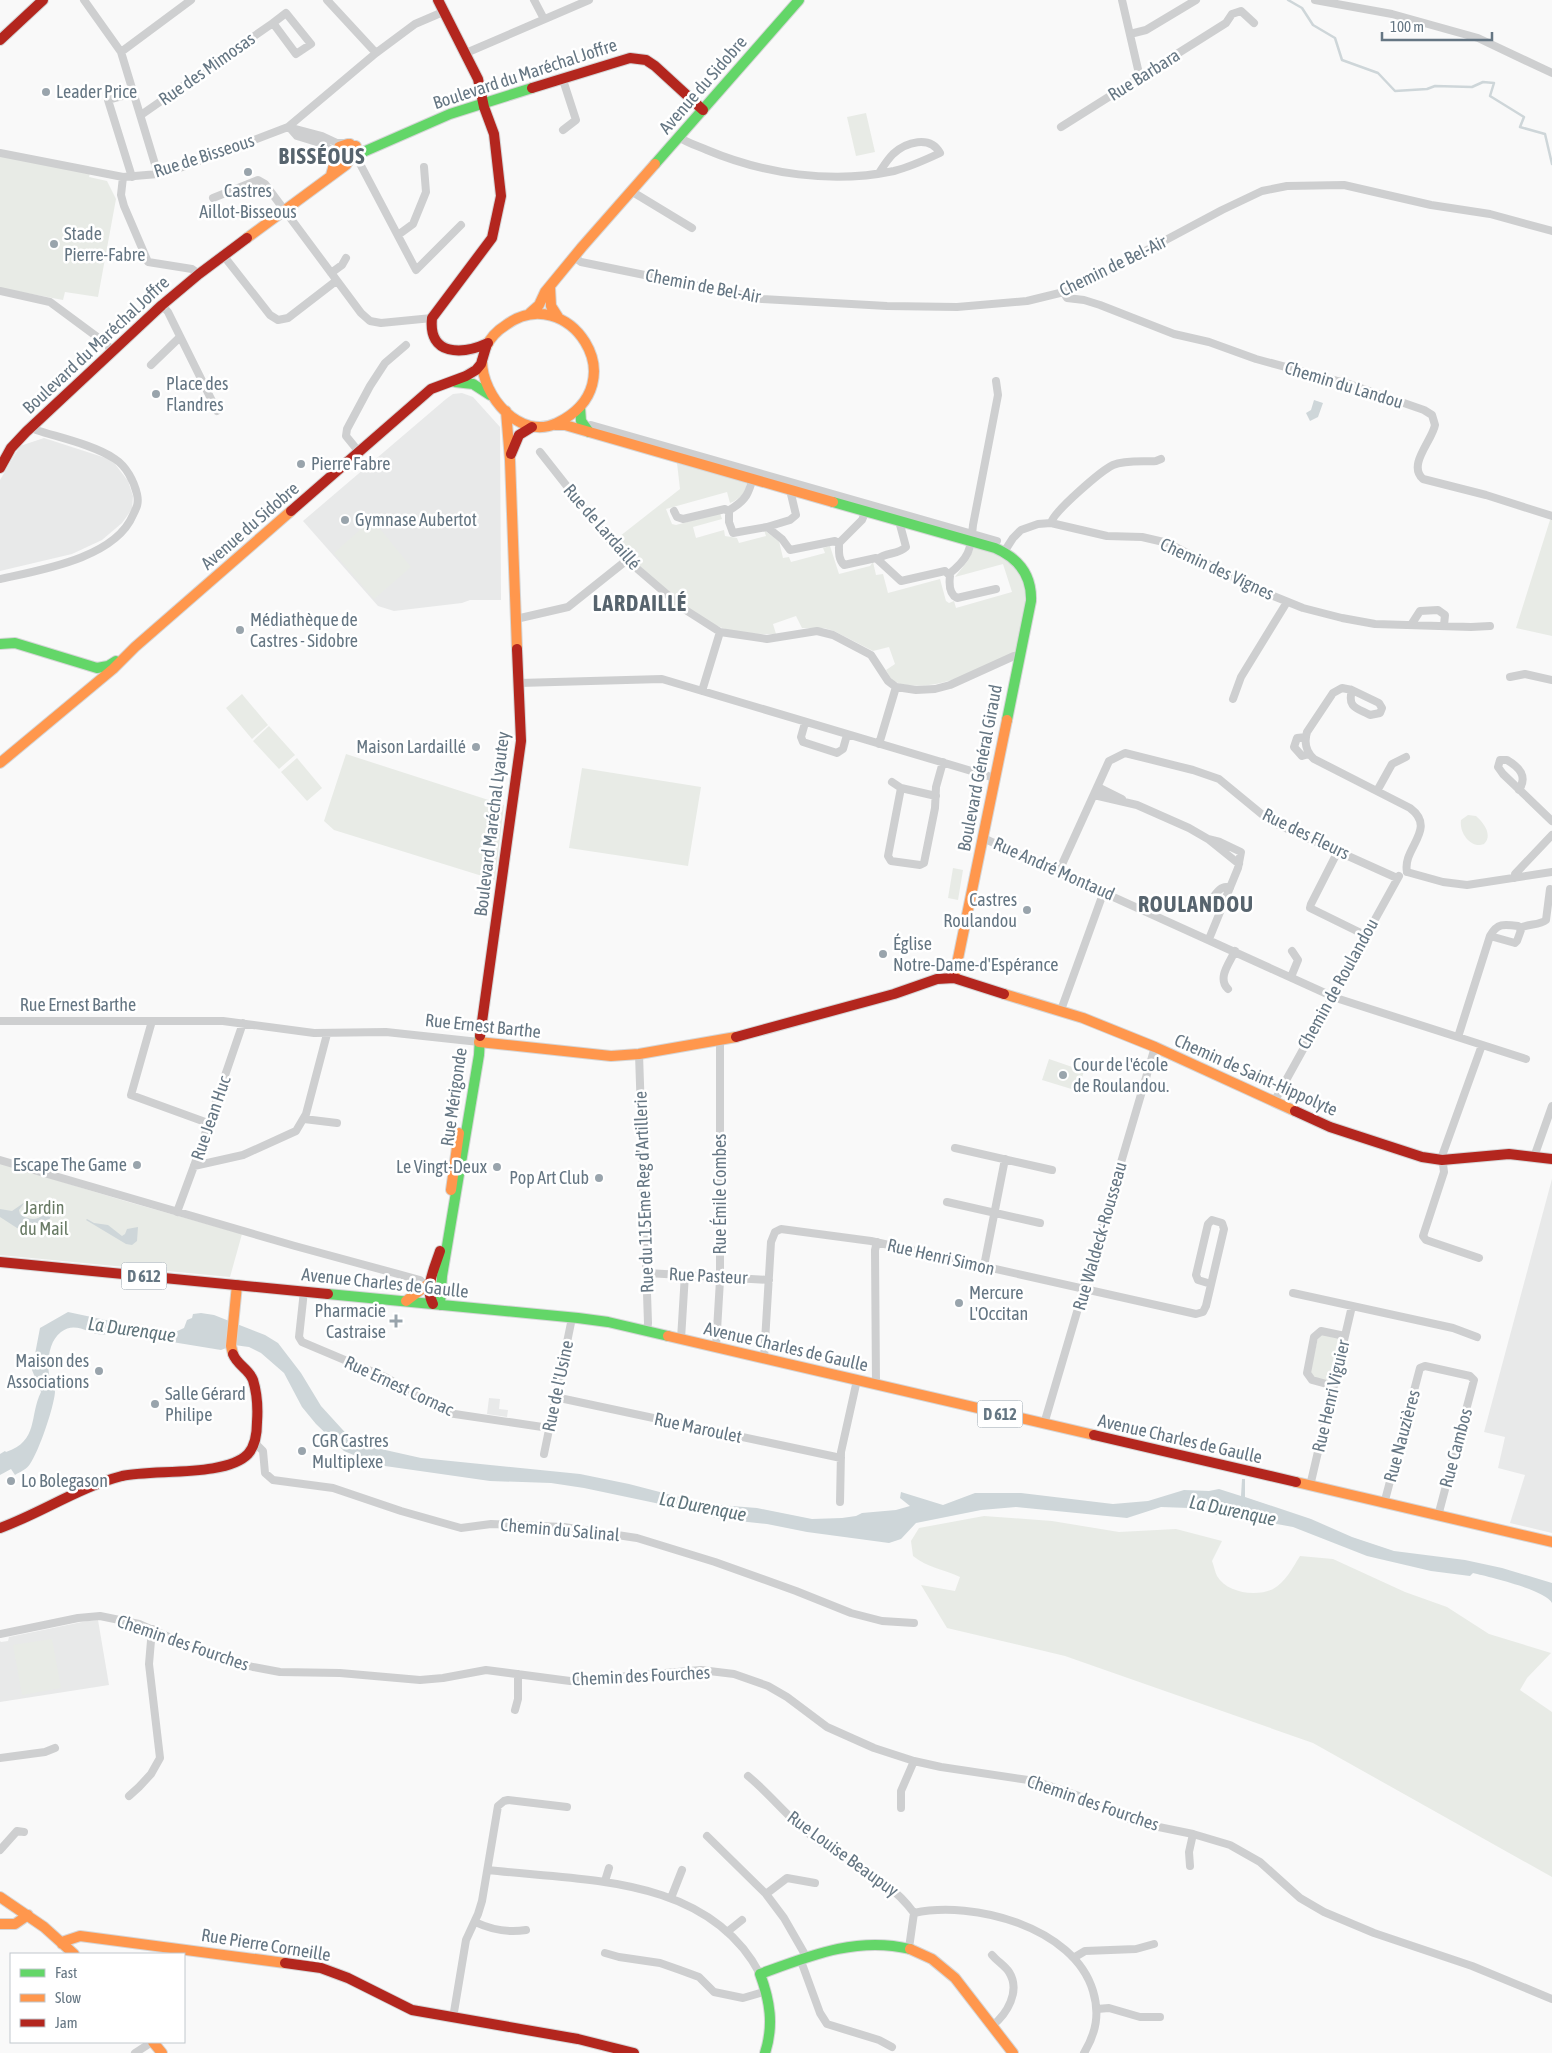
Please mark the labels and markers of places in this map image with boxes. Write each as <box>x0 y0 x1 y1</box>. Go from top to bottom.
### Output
place label: Leader Price <box>56 81 137 102</box>
marker: Leader Price <box>40 86 52 98</box>
marker: Castres Aillot-Bisseous <box>242 166 254 178</box>
place label: Castres Aillot-Bisseous <box>199 180 297 222</box>
place label: Stade Pierre-Fabre <box>64 223 145 265</box>
marker: Stade Pierre-Fabre <box>48 238 60 250</box>
place label: Place des Flandres <box>166 373 228 415</box>
marker: Place des Flandres <box>150 388 162 400</box>
place label: Pierre Fabre <box>311 453 390 474</box>
marker: Pierre Fabre <box>295 458 307 470</box>
place label: Gymnase Aubertot <box>355 509 477 530</box>
marker: Gymnase Aubertot <box>339 514 351 526</box>
place label: Médiathèque de Castres - Sidobre <box>250 609 358 651</box>
marker: Médiathèque de Castres - Sidobre <box>234 624 246 636</box>
place label: Maison Lardaillé <box>356 736 466 757</box>
marker: Maison Lardaillé <box>470 741 482 753</box>
place label: Castres Roulandou <box>943 889 1017 931</box>
marker: Castres Roulandou <box>1021 904 1033 916</box>
place label: Église Notre-Dame-d'Espérance <box>893 933 1058 975</box>
marker: Église Notre-Dame-d'Espérance <box>877 948 889 960</box>
place label: Cour de l'école de Roulandou. <box>1073 1054 1169 1096</box>
marker: Cour de l'école de Roulandou. <box>1057 1069 1069 1081</box>
place label: Escape The Game <box>13 1154 127 1175</box>
place label: Le Vingt-Deux <box>396 1156 487 1177</box>
marker: Escape The Game <box>131 1159 143 1171</box>
marker: Le Vingt-Deux <box>491 1161 503 1173</box>
place label: Pop Art Club <box>509 1167 589 1188</box>
marker: Pop Art Club <box>593 1172 605 1184</box>
place label: Mercure L'Occitan <box>969 1282 1028 1324</box>
marker: Mercure L'Occitan <box>953 1297 965 1309</box>
place label: Pharmacie Castraise <box>314 1300 386 1342</box>
marker: Pharmacie Castraise <box>390 1315 402 1327</box>
place label: Maison des Associations <box>7 1350 89 1392</box>
marker: Maison des Associations <box>93 1365 105 1377</box>
place label: Salle Gérard Philipe <box>165 1383 246 1425</box>
marker: Salle Gérard Philipe <box>149 1398 161 1410</box>
place label: CGR Castres Multiplexe <box>312 1430 389 1472</box>
marker: CGR Castres Multiplexe <box>296 1445 308 1457</box>
place label: Lo Bolegason <box>21 1470 108 1491</box>
marker: Lo Bolegason <box>5 1475 17 1487</box>

